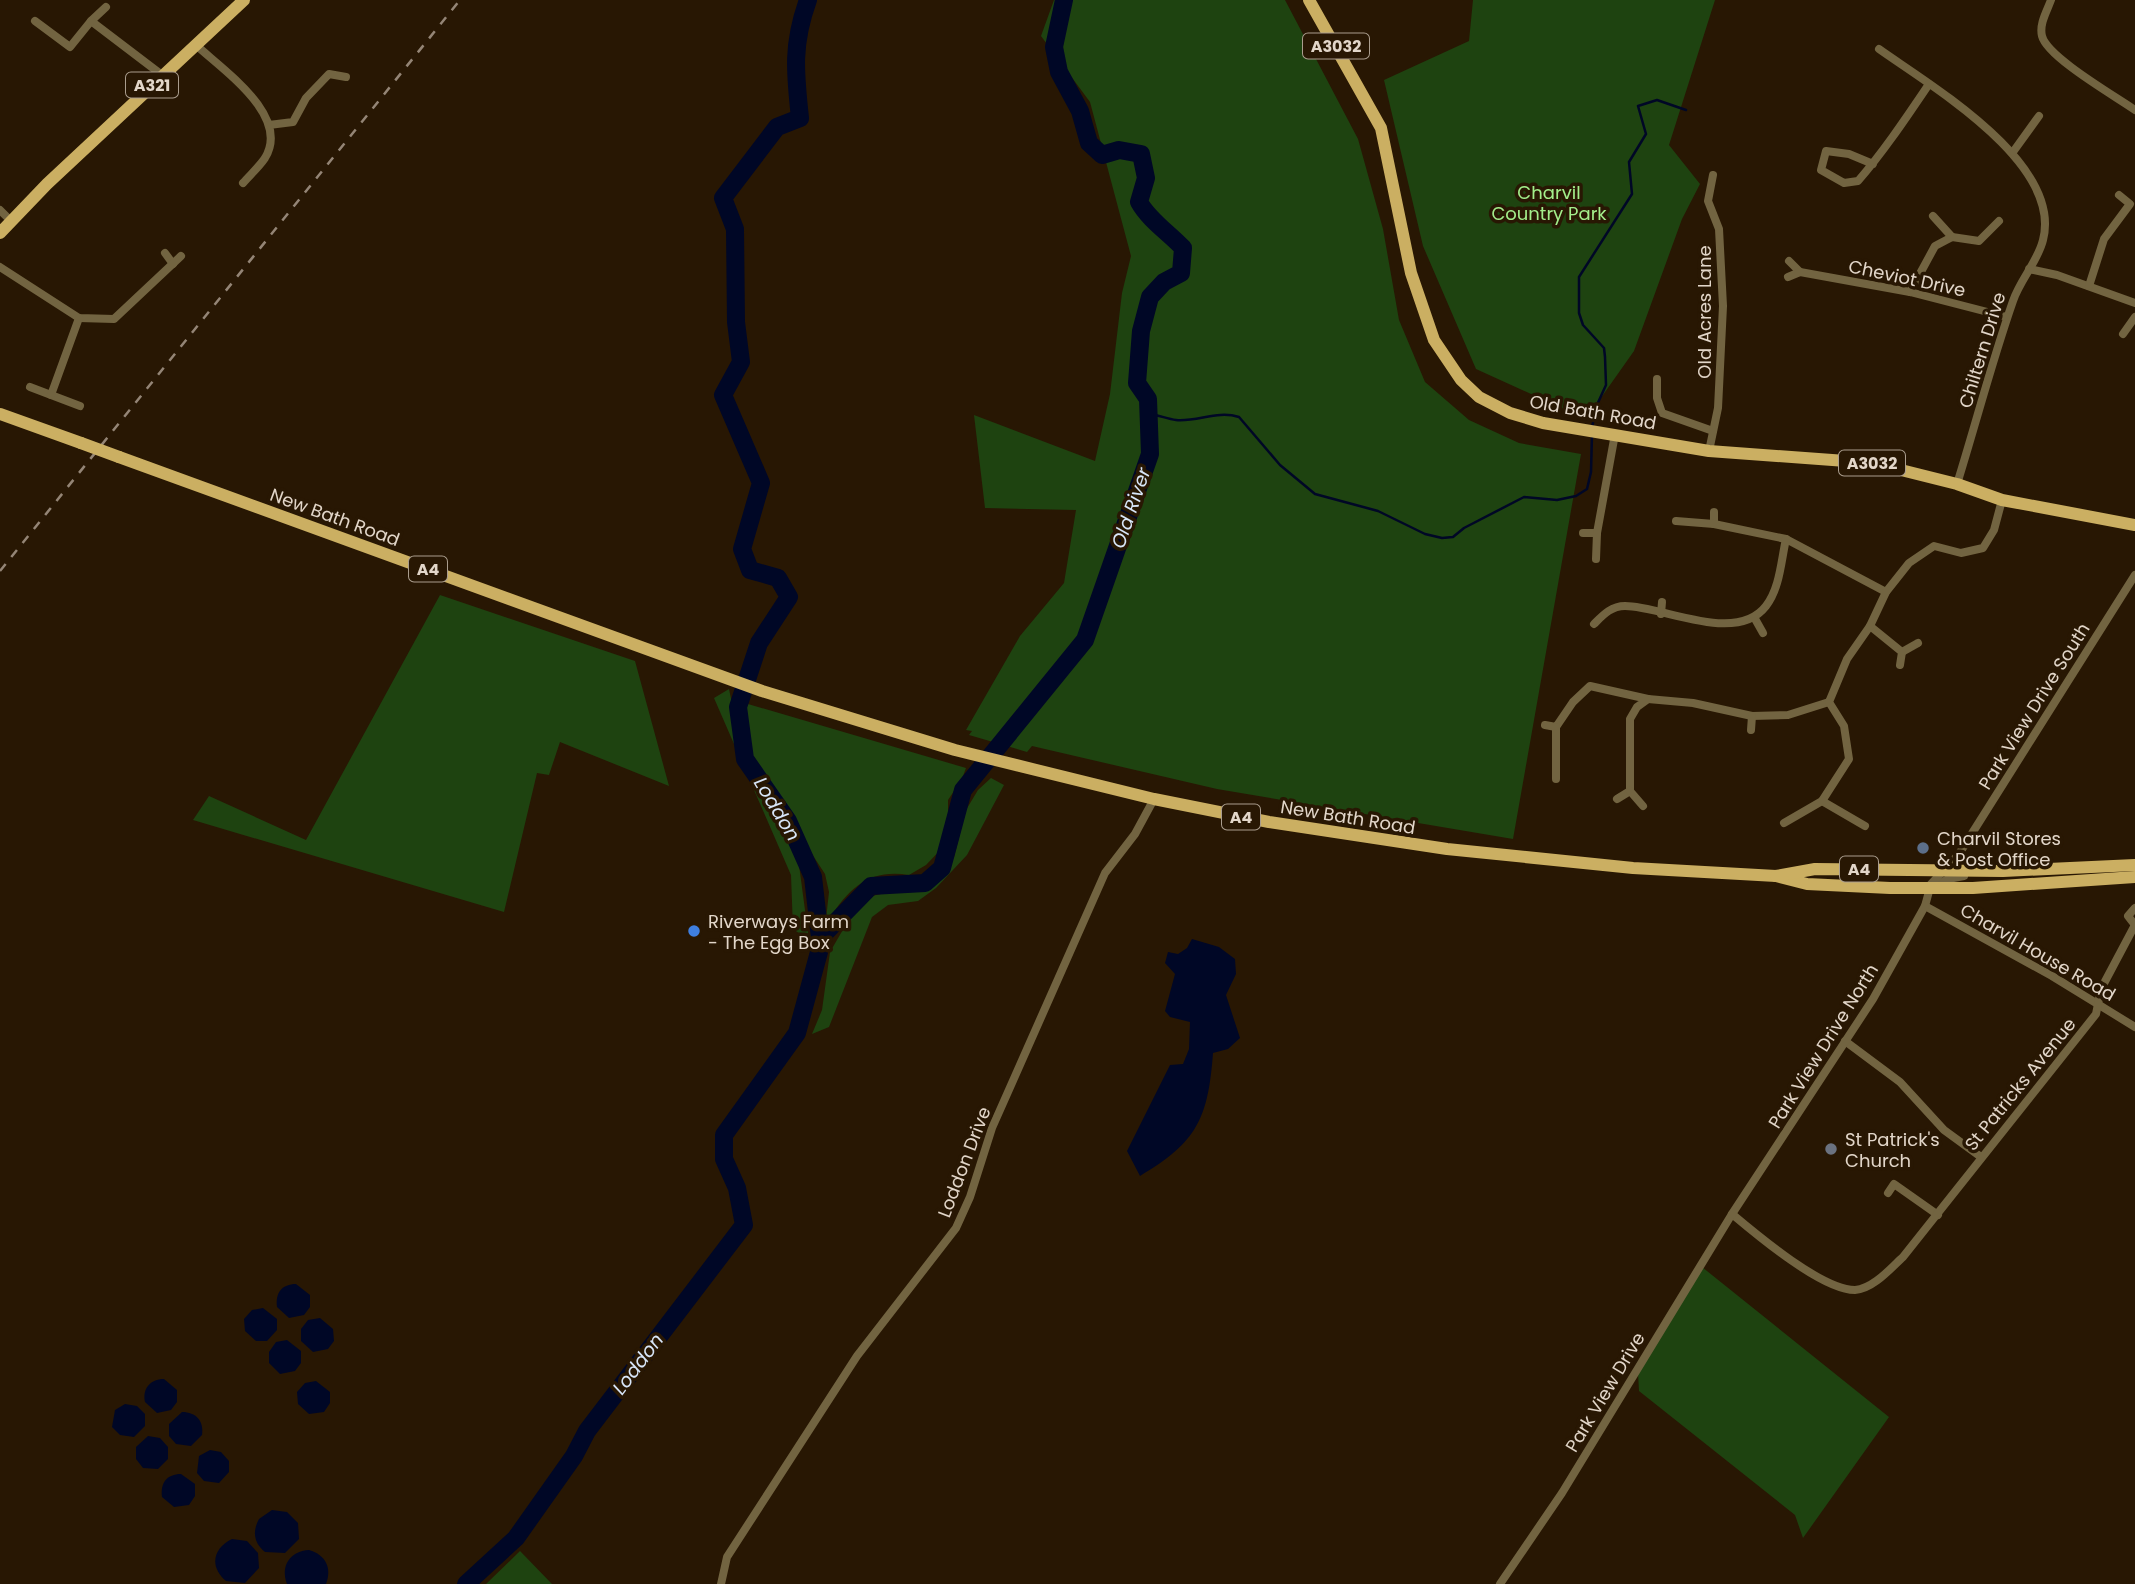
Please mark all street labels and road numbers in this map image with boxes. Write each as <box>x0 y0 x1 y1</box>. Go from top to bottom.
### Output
road number: A3032 <box>1303 34 1369 58</box>
road number: A321 <box>126 72 178 97</box>
street label: Old Acres Lane <box>1692 245 1717 379</box>
street label: Cheviot Drive <box>1846 253 1968 303</box>
street label: Chiltern Drive <box>1952 289 2012 411</box>
street label: Old Bath Road <box>1528 389 1658 435</box>
road number: A3032 <box>1839 450 1905 476</box>
street label: New Bath Road <box>267 482 403 552</box>
road number: A4 <box>409 556 447 582</box>
street label: Park View Drive South <box>1972 618 2096 794</box>
street label: New Bath Road <box>1279 794 1417 840</box>
road number: A4 <box>1222 804 1260 830</box>
road number: A4 <box>1840 856 1878 882</box>
street label: Charvil House Road <box>1956 897 2120 1007</box>
street label: Park View Drive North <box>1762 959 1884 1133</box>
street label: St Patricks Avenue <box>1959 1012 2081 1156</box>
street label: Loddon Drive <box>931 1103 997 1221</box>
street label: Park View Drive <box>1559 1327 1651 1457</box>

